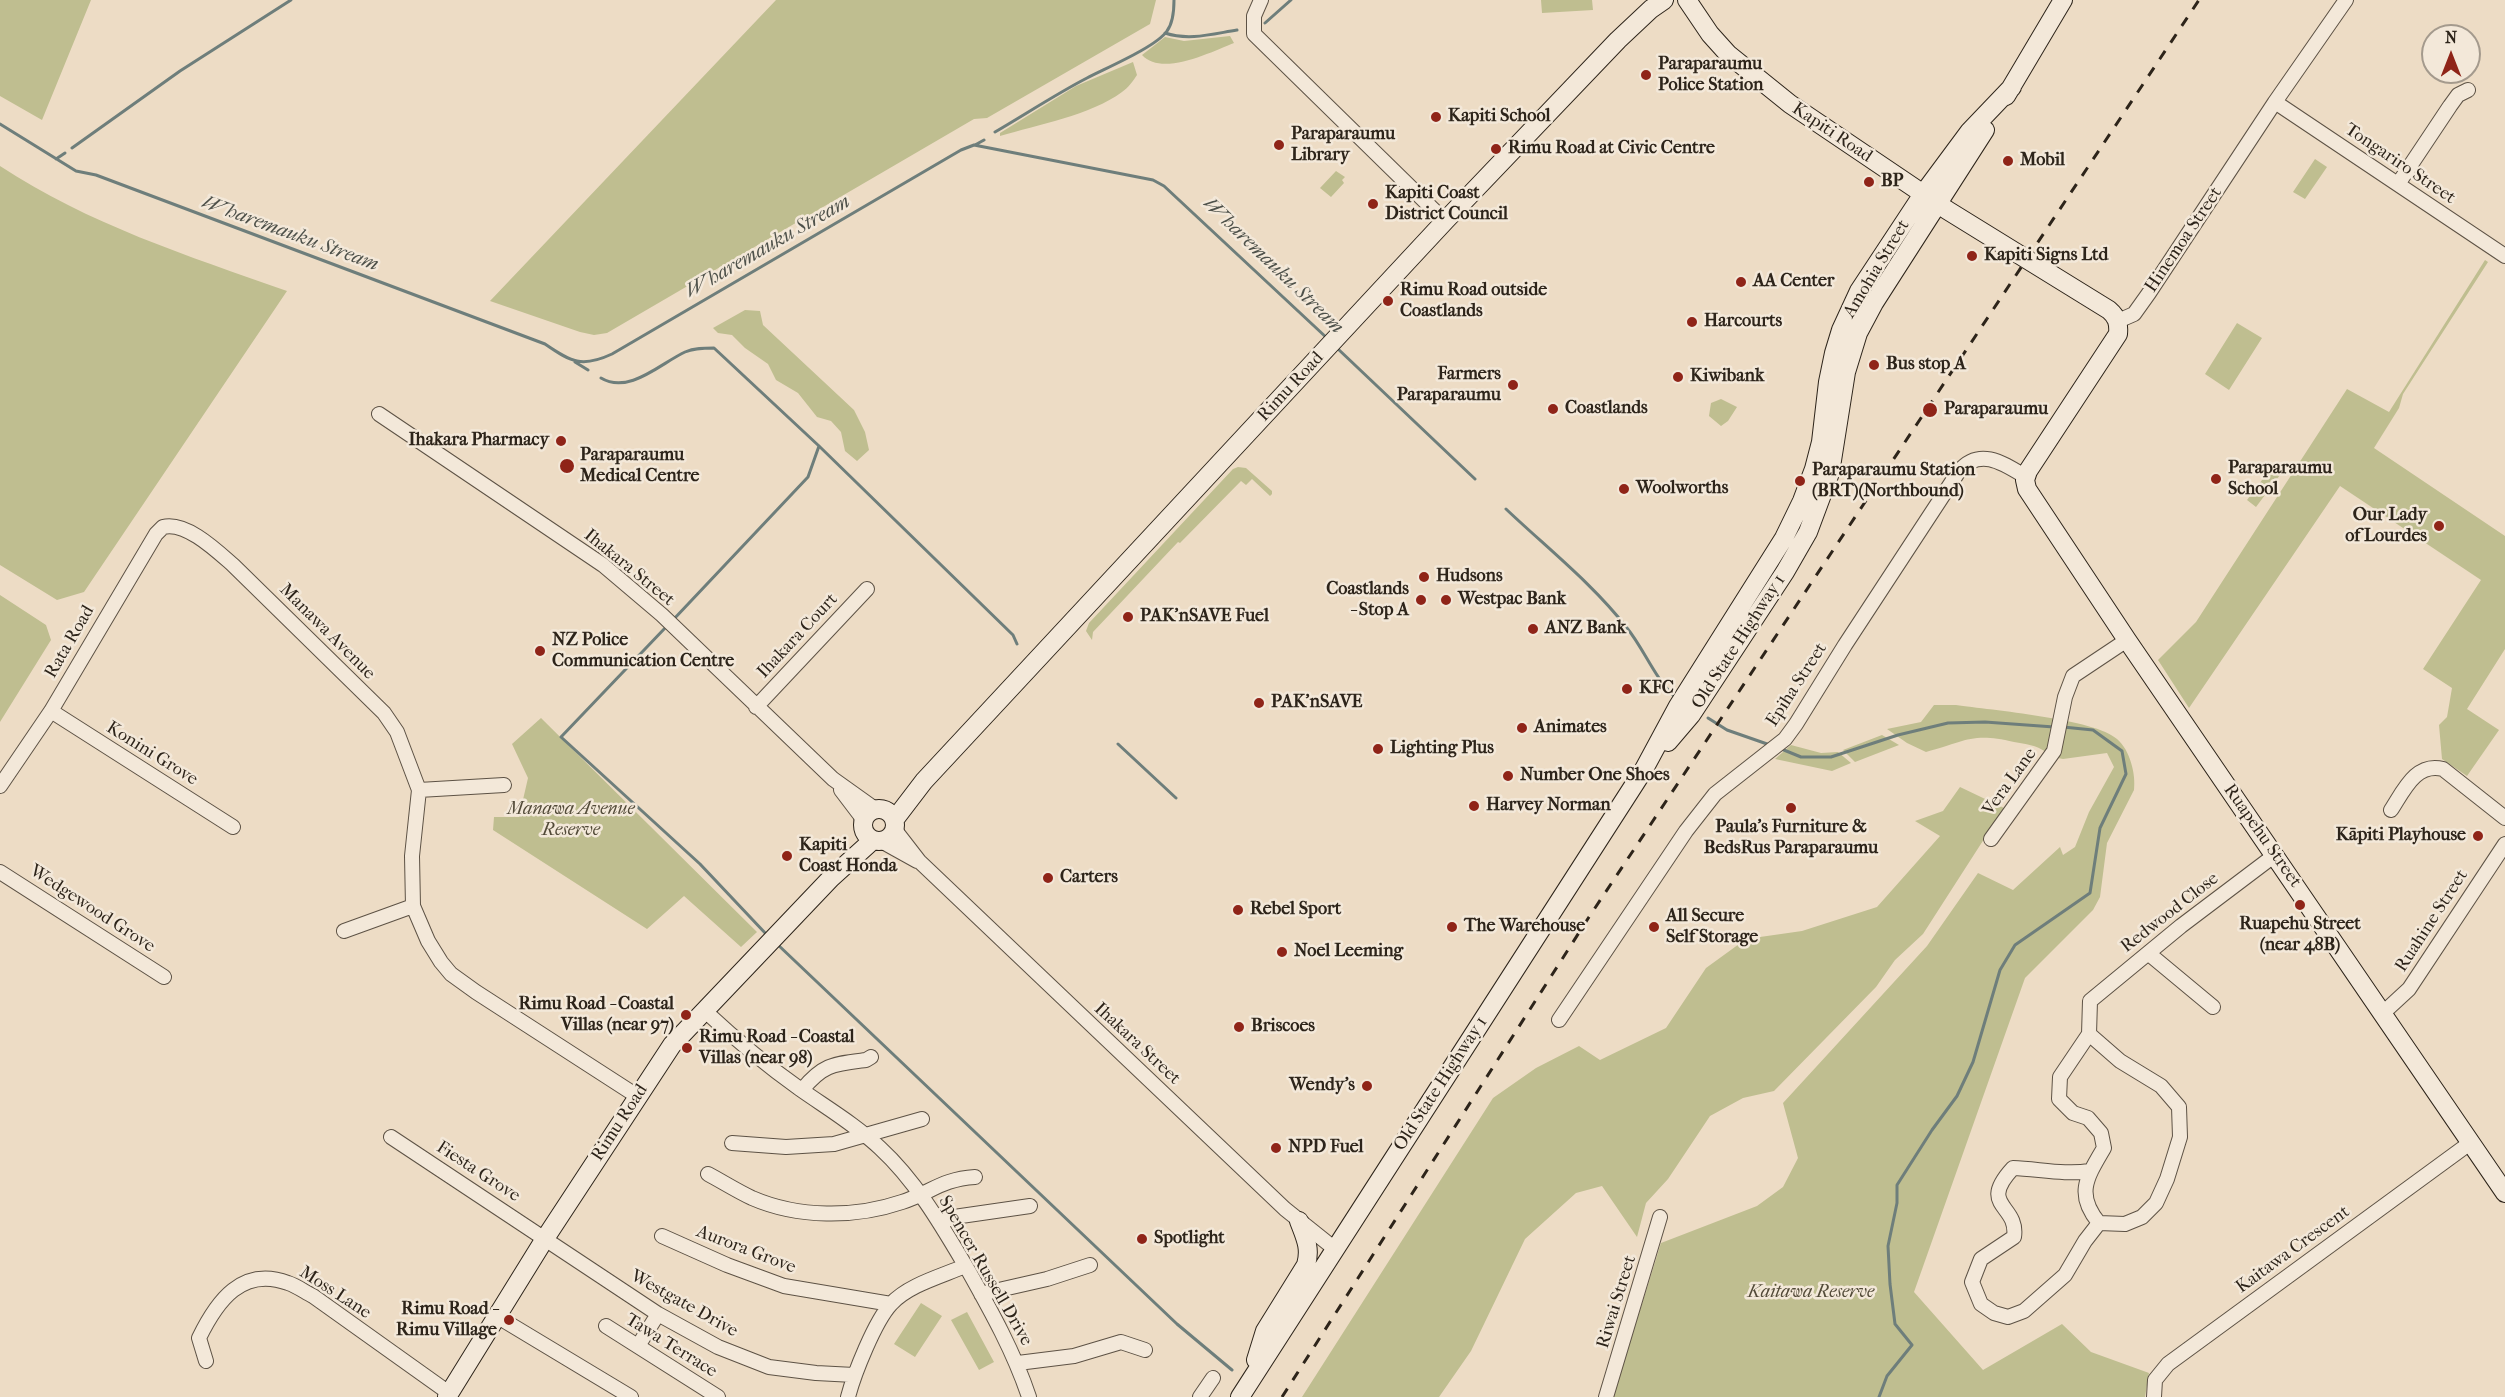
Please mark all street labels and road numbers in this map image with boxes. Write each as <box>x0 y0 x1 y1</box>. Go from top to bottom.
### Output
street label: Kapiti Road <box>1788 98 1876 168</box>
street label: Tongariro Street <box>2341 119 2459 209</box>
street label: Hinemoa Street <box>2141 183 2227 297</box>
street label: Amohia Street <box>1839 216 1915 322</box>
street label: Rimu Road <box>1253 348 1329 426</box>
street label: Ihakara Street <box>579 525 679 611</box>
street label: Old State Highway 1 <box>1687 571 1791 713</box>
street label: Manawa Avenue <box>275 580 379 684</box>
street label: Ihakara Court <box>753 589 843 683</box>
street label: Rata Road <box>41 602 99 682</box>
street label: Epiha Street <box>1762 639 1832 731</box>
street label: Konini Grove <box>102 717 202 791</box>
street label: Vera Lane <box>1978 744 2042 820</box>
street label: Ruapehu Street <box>2218 780 2306 892</box>
street label: Wedgewood Grove <box>25 860 159 958</box>
street label: Ruahine Street <box>2391 866 2473 976</box>
street label: Redwood Close <box>2117 868 2223 958</box>
street label: Ihakara Street <box>1089 998 1185 1090</box>
street label: Old State Highway 1 <box>1389 1013 1493 1155</box>
street label: Rimu Road <box>587 1081 653 1165</box>
street label: Fiesta Grove <box>432 1137 524 1207</box>
street label: Spencer Russell Drive <box>933 1192 1037 1350</box>
street label: Kaitawa Crescent <box>2232 1201 2354 1299</box>
street label: Aurora Grove <box>693 1221 799 1279</box>
street label: Riwai Street <box>1593 1253 1641 1351</box>
street label: Moss Lane <box>295 1262 375 1324</box>
street label: Westgate Drive <box>626 1266 742 1342</box>
street label: Tawa Terrace <box>621 1309 721 1383</box>

